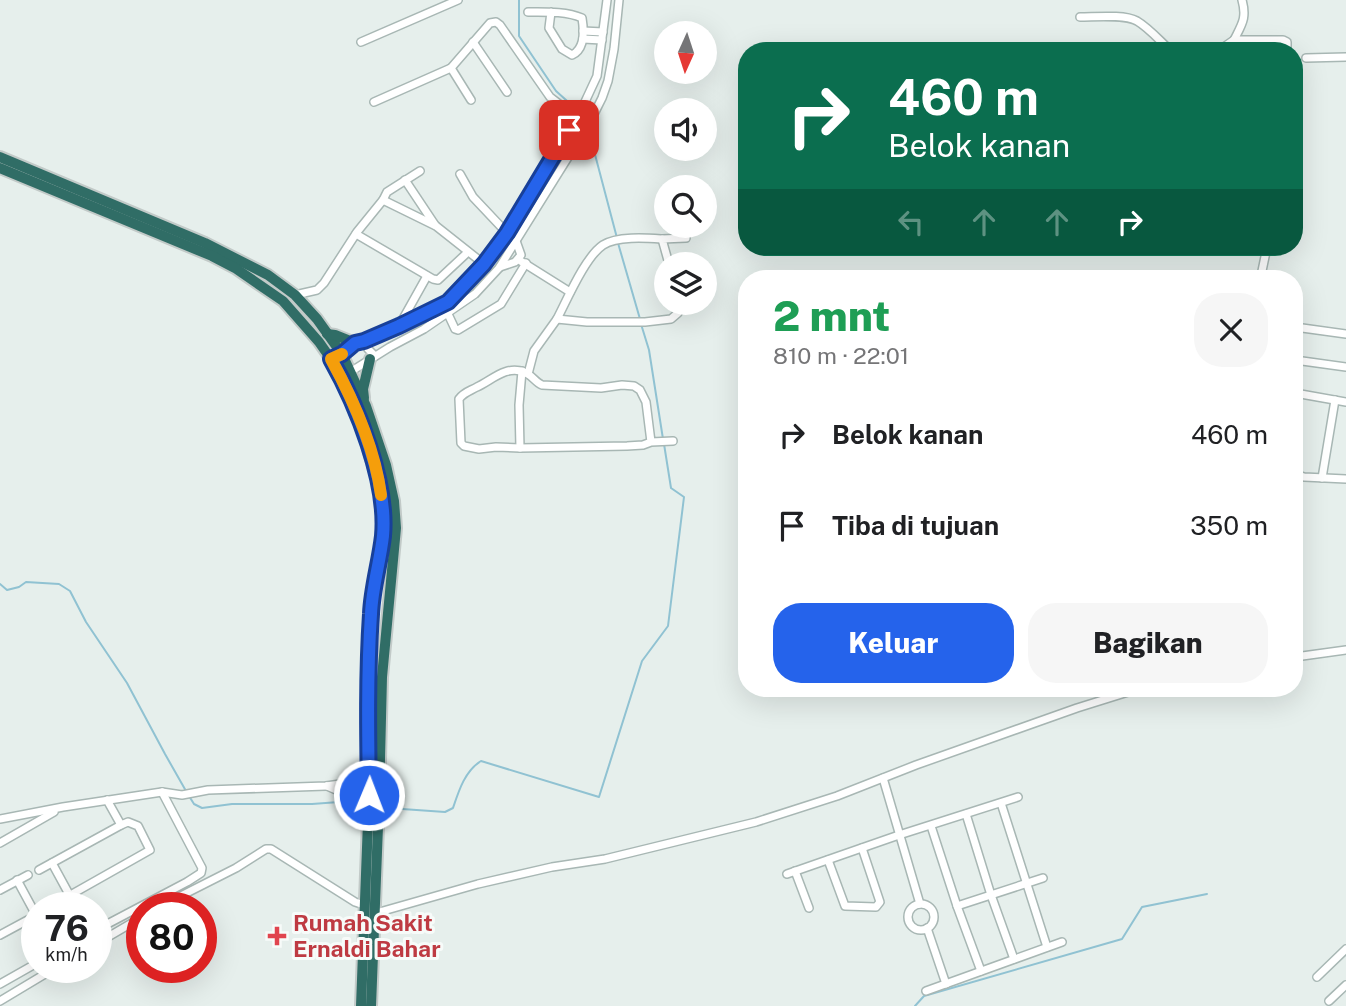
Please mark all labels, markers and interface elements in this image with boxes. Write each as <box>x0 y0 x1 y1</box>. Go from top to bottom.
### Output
north arrow <box>654 21 718 84</box>
map controls <box>654 21 717 315</box>
text: 460 m <box>888 68 1039 126</box>
icon: right <box>773 70 864 161</box>
button: sound <box>654 98 717 161</box>
pin <box>539 100 599 160</box>
icon: arrive <box>550 111 588 149</box>
text: Belok kanan <box>888 127 1070 164</box>
button: search <box>654 175 717 238</box>
icon: left <box>892 203 930 241</box>
icon: ahead <box>965 203 1003 241</box>
icon: ahead <box>1038 203 1076 241</box>
icon: right <box>1111 203 1149 241</box>
button: layers <box>654 252 717 315</box>
text: 2 mnt <box>773 291 890 340</box>
button: close <box>1194 293 1268 367</box>
text: 810 m · 22:01 <box>773 342 909 369</box>
icon: right <box>773 416 811 454</box>
text: Belok kanan <box>832 419 983 450</box>
text: 460 m <box>1191 419 1268 450</box>
icon: arrive <box>773 507 811 545</box>
text: Tiba di tujuan <box>832 510 999 541</box>
text: 350 m <box>1190 510 1268 541</box>
button: Keluar <box>773 603 1014 683</box>
button: Bagikan <box>1028 603 1268 683</box>
position arrow <box>332 758 406 832</box>
speed limit sign: 80 <box>126 892 217 983</box>
text: 76 <box>44 908 89 949</box>
place label: Rumah Sakit Ernaldi Bahar <box>293 909 441 962</box>
marker: Rumah Sakit Ernaldi Bahar <box>267 926 287 946</box>
text: km/h <box>45 944 88 965</box>

